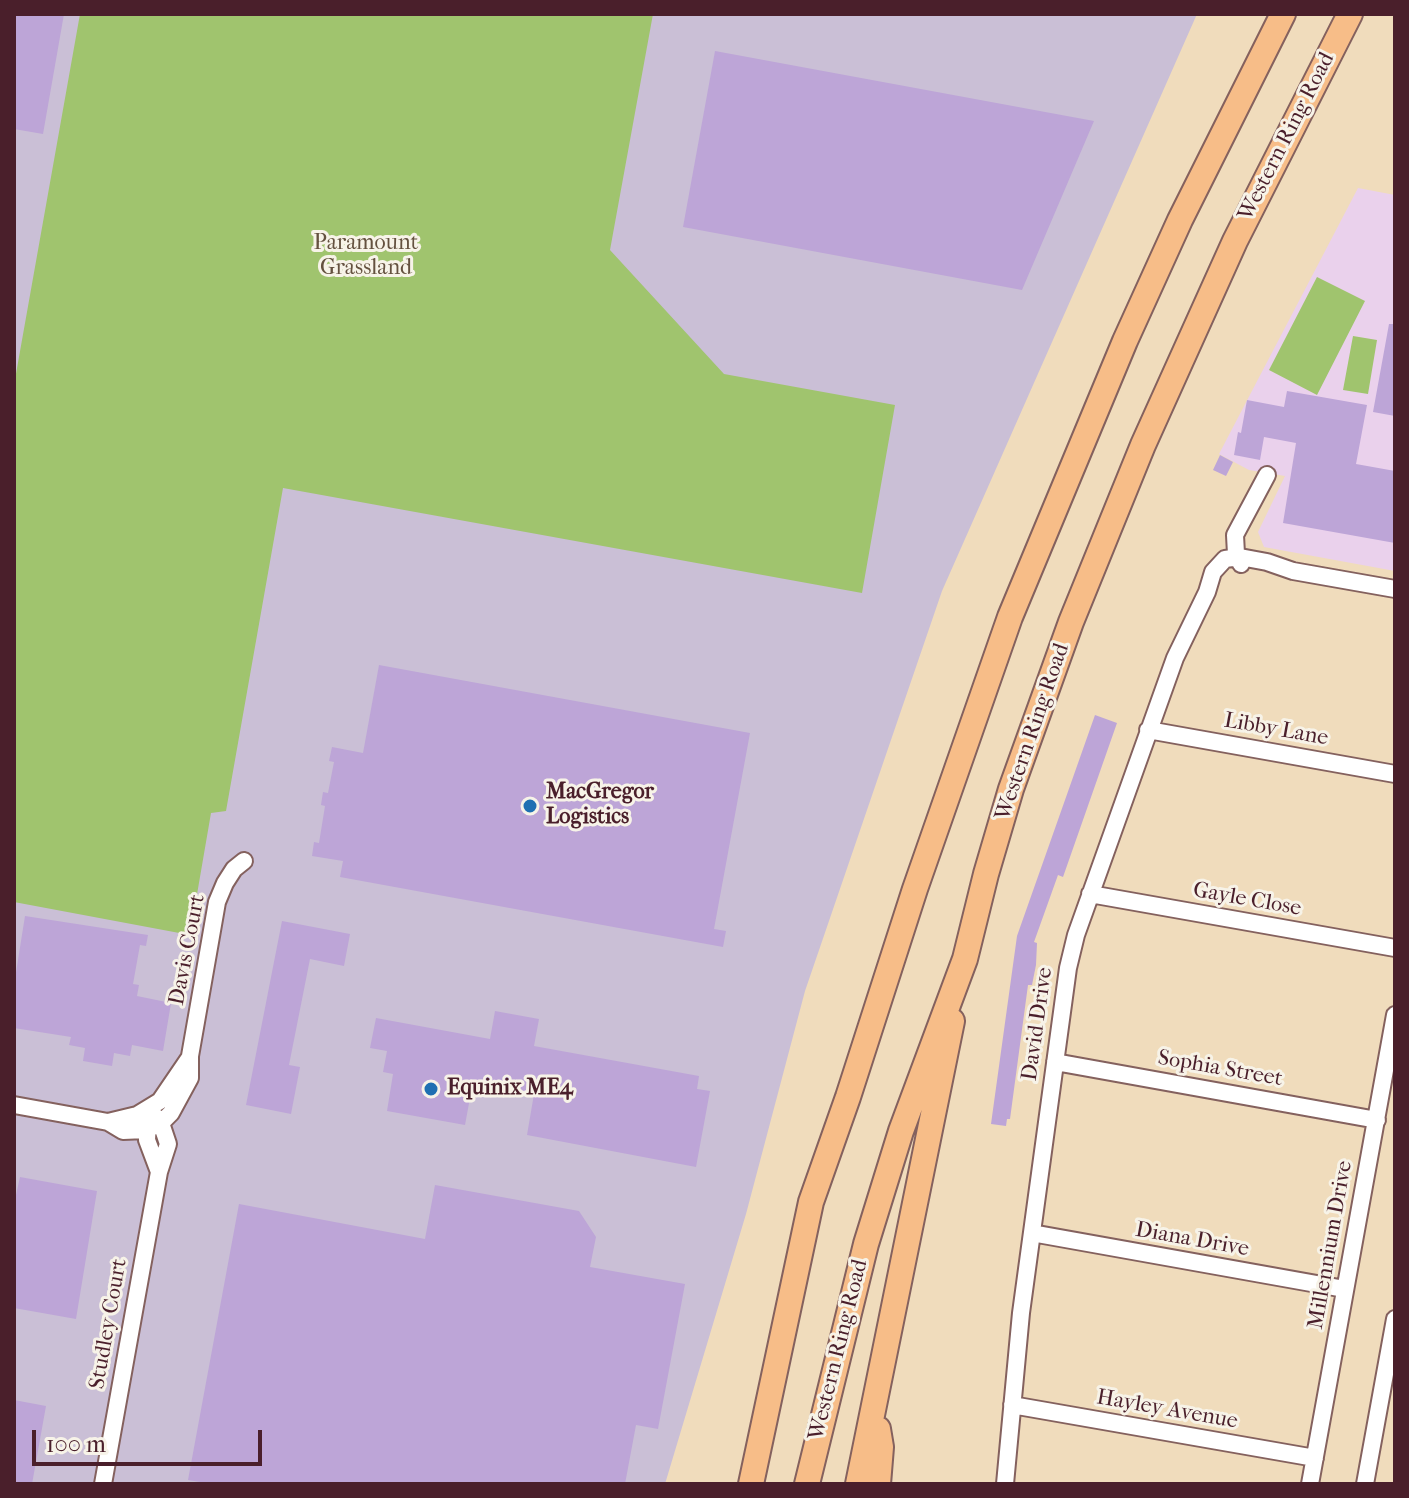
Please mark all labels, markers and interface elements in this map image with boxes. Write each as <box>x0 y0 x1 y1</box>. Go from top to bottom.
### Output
street label: Western Ring Road <box>1233 48 1341 226</box>
park label: Paramount Grassland <box>314 231 418 282</box>
street label: Western Ring Road <box>990 640 1076 824</box>
street label: Libby Lane <box>1222 708 1330 752</box>
place label: MacGregor Logistics <box>546 780 654 832</box>
marker: MacGregor Logistics <box>521 797 539 815</box>
street label: Gayle Close <box>1191 877 1303 923</box>
street label: Davis Court <box>164 892 212 1008</box>
street label: David Drive <box>1017 966 1059 1082</box>
street label: Sophia Street <box>1156 1045 1284 1093</box>
place label: Equinix ME4 <box>447 1076 573 1102</box>
marker: Equinix ME4 <box>422 1080 440 1098</box>
street label: Millennium Drive <box>1303 1159 1359 1331</box>
street label: Diana Drive <box>1133 1217 1251 1263</box>
street label: Studley Court <box>85 1257 133 1391</box>
street label: Western Ring Road <box>804 1257 874 1443</box>
street label: Hayley Avenue <box>1094 1385 1240 1435</box>
scale bar <box>36 1414 266 1464</box>
text: 100 m <box>46 1430 106 1458</box>

